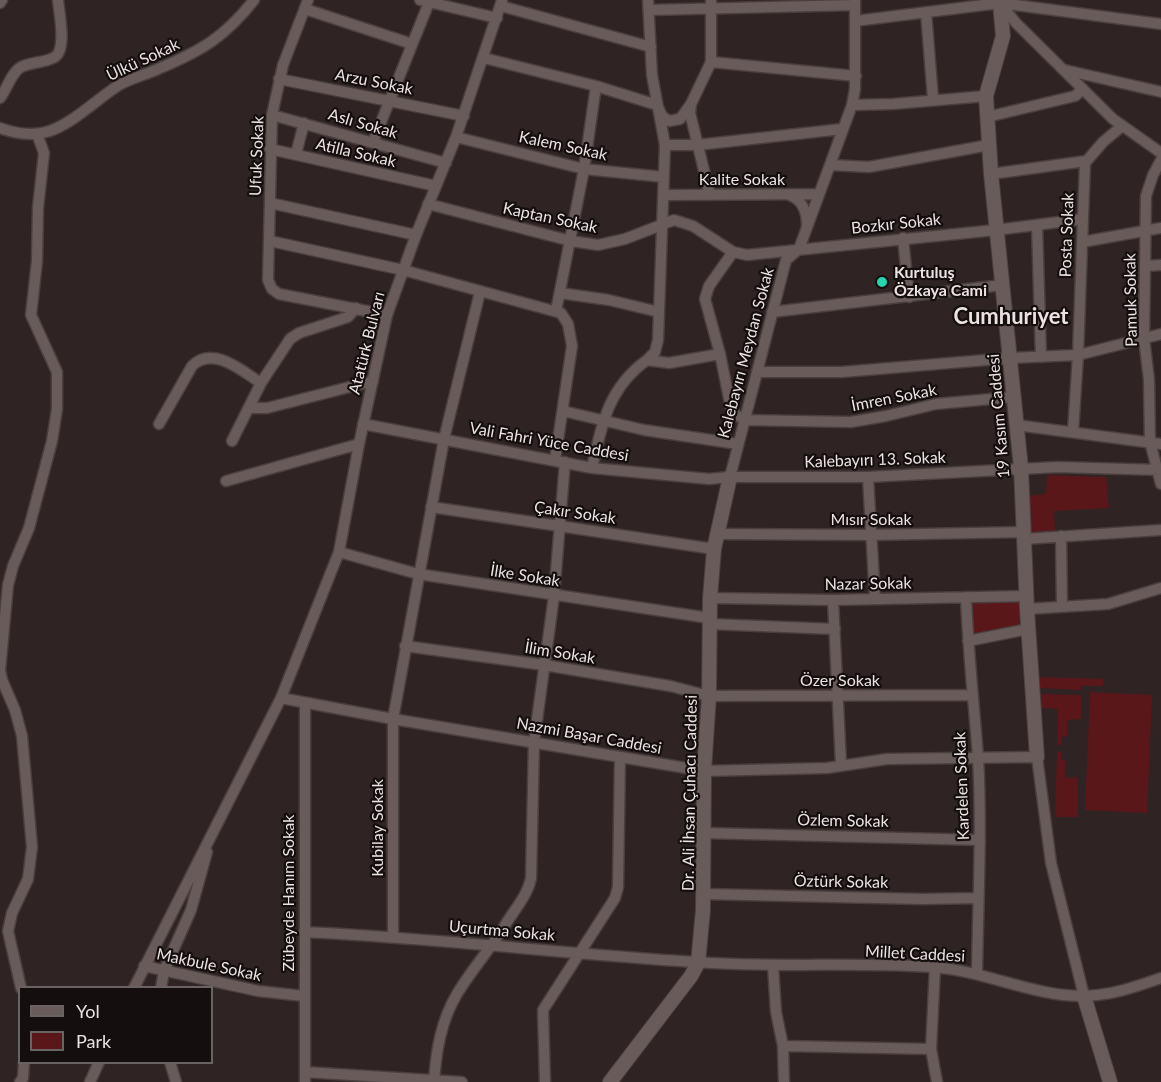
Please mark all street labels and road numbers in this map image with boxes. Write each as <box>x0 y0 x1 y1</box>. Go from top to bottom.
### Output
street label: Ülkü Sokak <box>103 35 183 85</box>
street label: Arzu Sokak <box>334 65 414 99</box>
street label: Aslı Sokak <box>326 105 400 143</box>
street label: Ufuk Sokak <box>246 116 268 196</box>
street label: Kalem Sokak <box>517 127 609 165</box>
street label: Atilla Sokak <box>314 134 398 172</box>
street label: Kalite Sokak <box>699 170 785 190</box>
street label: Posta Sokak <box>1056 192 1078 278</box>
street label: Kaptan Sokak <box>501 199 599 237</box>
street label: Bozkır Sokak <box>850 210 942 238</box>
street label: Pamuk Sokak <box>1121 253 1141 347</box>
street label: Kalebayırı Meydan Sokak <box>714 265 778 441</box>
street label: Atatürk Bulvarı <box>345 290 389 396</box>
street label: 19 Kasım Caddesi <box>984 353 1014 479</box>
street label: İmren Sokak <box>850 380 938 416</box>
street label: Vali Fahri Yüce Caddesi <box>468 419 630 465</box>
street label: Kalebayırı 13. Sokak <box>804 448 946 472</box>
street label: Çakır Sokak <box>533 498 617 528</box>
street label: Mısır Sokak <box>830 510 912 530</box>
street label: İlke Sokak <box>489 561 561 591</box>
street label: Nazar Sokak <box>824 574 912 594</box>
street label: İlim Sokak <box>523 638 597 668</box>
street label: Özer Sokak <box>800 671 880 691</box>
street label: Dr. Ali İhsan Çuhacı Caddesi <box>679 695 701 891</box>
street label: Nazmi Başar Caddesi <box>515 714 663 758</box>
street label: Kardelen Sokak <box>951 731 973 841</box>
street label: Kubilay Sokak <box>368 779 388 877</box>
street label: Özlem Sokak <box>797 811 889 831</box>
street label: Zübeyde Hanım Sokak <box>279 815 299 971</box>
street label: Öztürk Sokak <box>794 872 888 892</box>
street label: Uçurtma Sokak <box>448 917 556 945</box>
street label: Millet Caddesi <box>865 942 965 966</box>
street label: Makbule Sokak <box>155 945 263 985</box>

